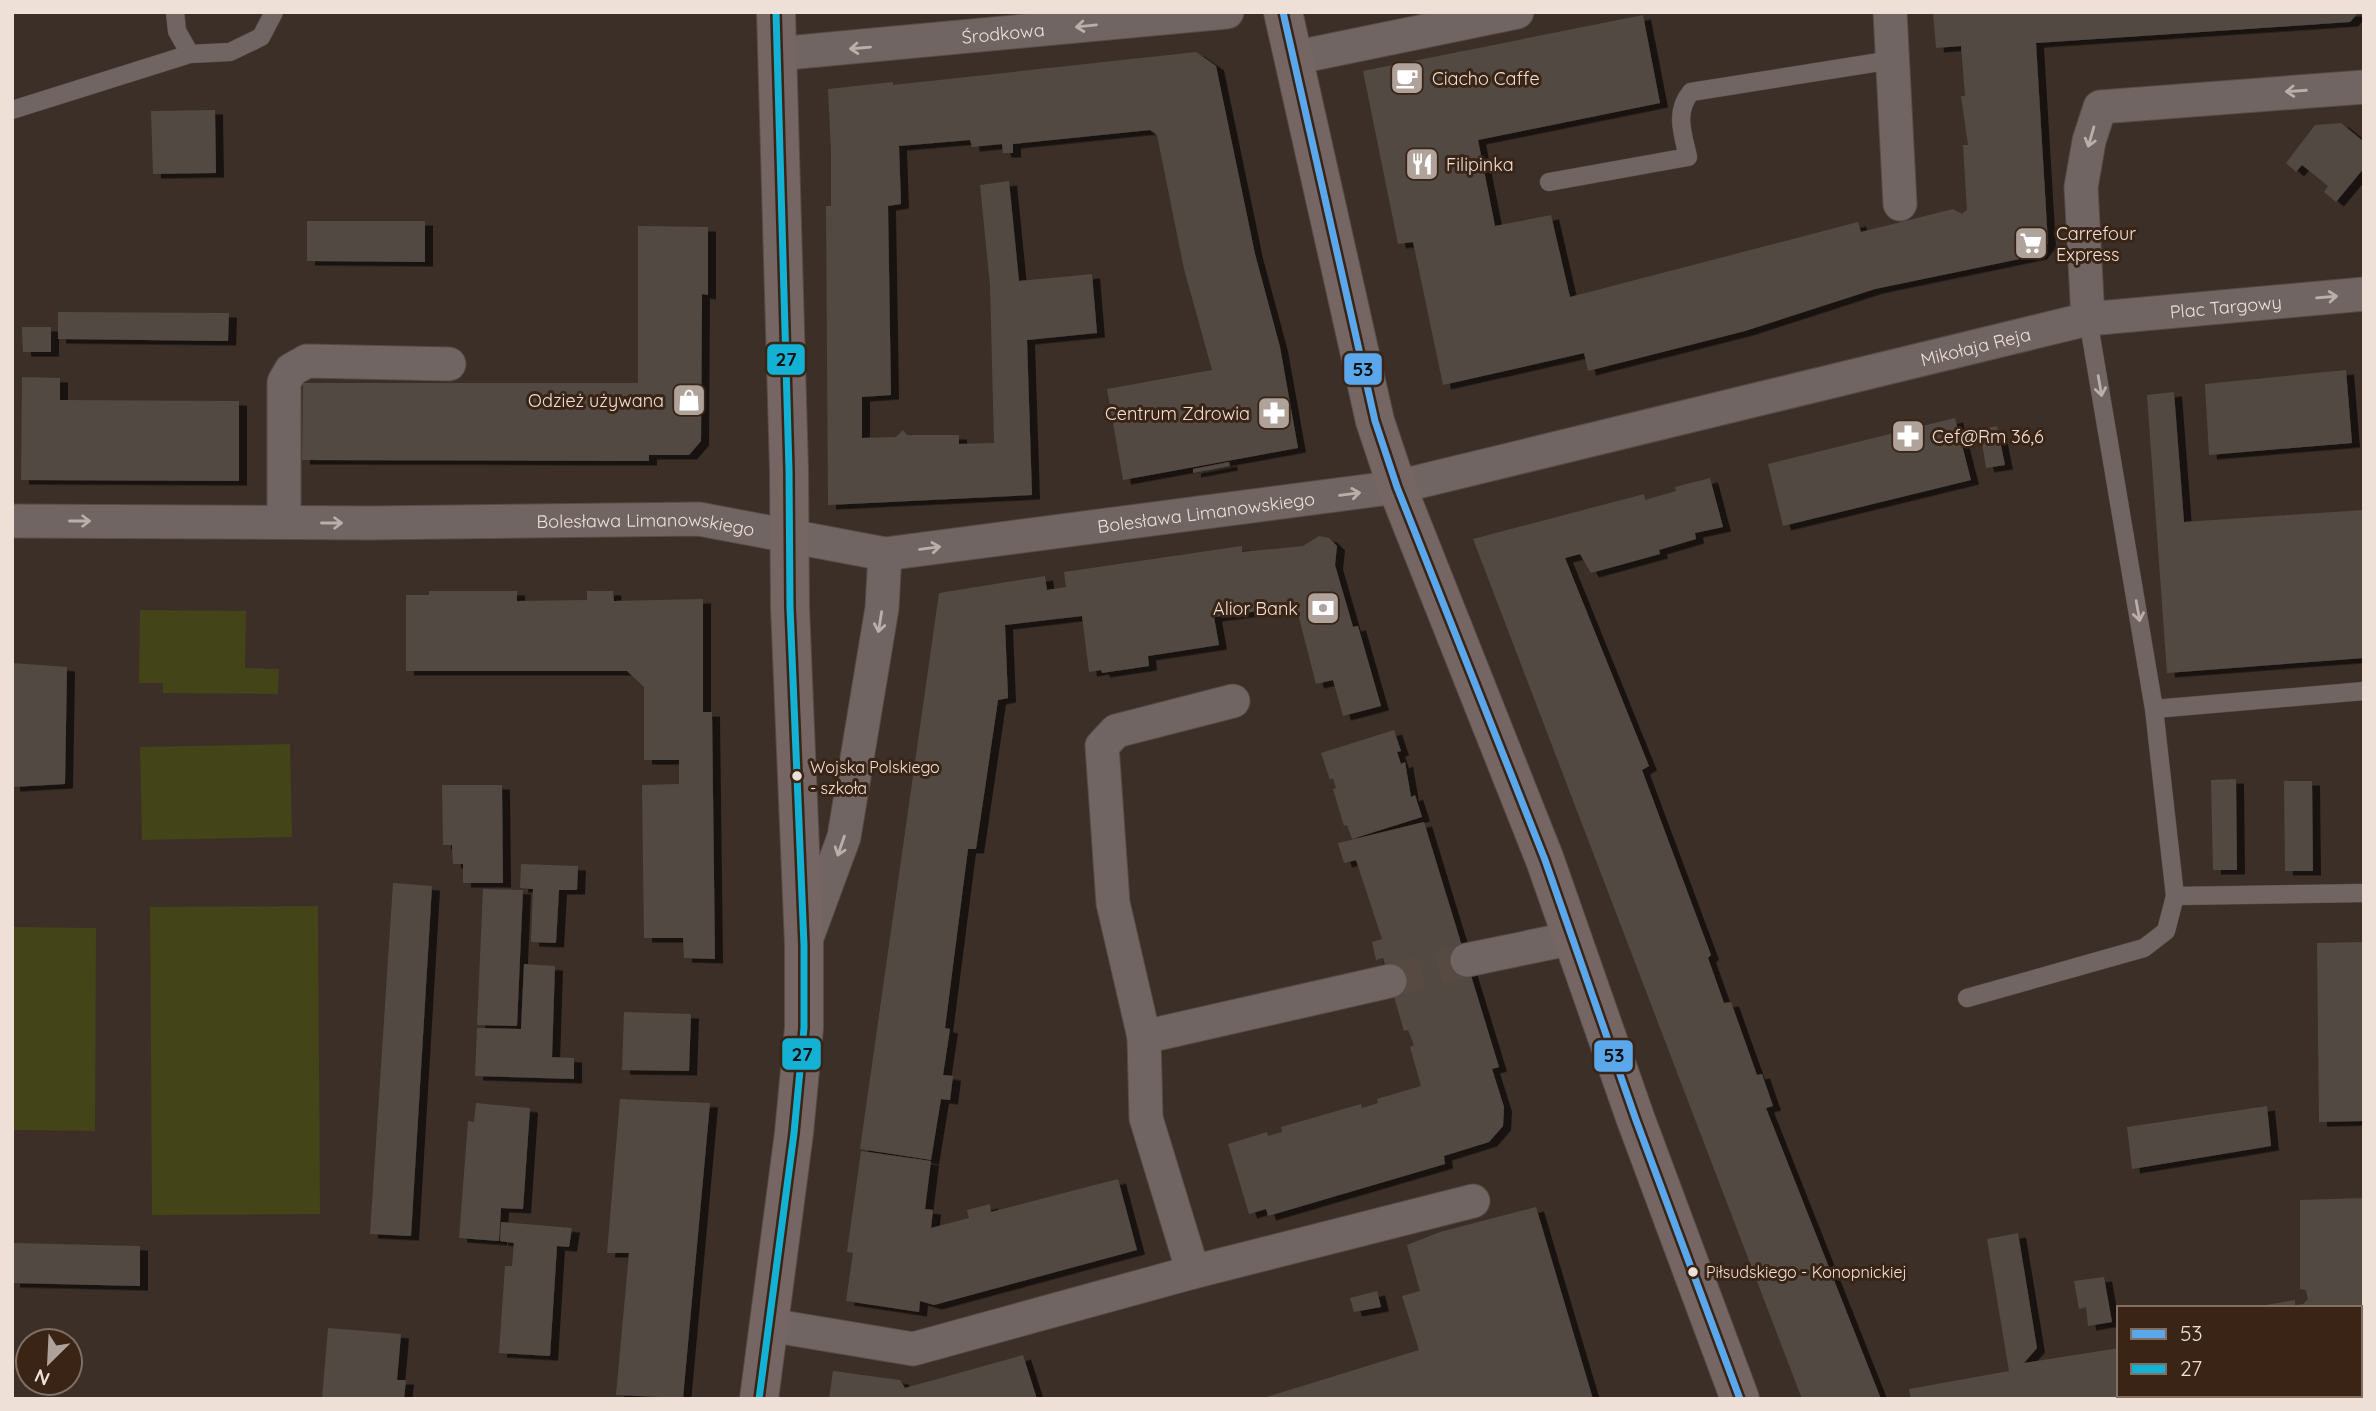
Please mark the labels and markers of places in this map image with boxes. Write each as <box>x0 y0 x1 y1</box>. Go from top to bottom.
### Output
cafe icon: Ciacho Caffe <box>1388 59 1426 97</box>
place label: Ciacho Caffe <box>1432 67 1540 90</box>
restaurant icon: Filipinka <box>1403 145 1441 183</box>
place label: Filipinka <box>1446 153 1514 176</box>
place label: Carrefour Express <box>2056 222 2136 266</box>
supermarket icon: Carrefour Express <box>2012 224 2050 262</box>
shop icon: Odzież używana <box>670 381 708 419</box>
place label: Odzież używana <box>528 389 664 412</box>
pharmacy icon: Centrum Zdrowia <box>1255 394 1293 432</box>
place label: Centrum Zdrowia <box>1105 402 1250 425</box>
pharmacy icon: Cef@Rm 36,6 <box>1889 417 1927 455</box>
place label: Cef@Rm 36,6 <box>1932 425 2044 448</box>
bank icon: Alior Bank <box>1304 589 1342 627</box>
place label: Alior Bank <box>1213 597 1298 620</box>
place label: Wojska Polskiego - szkoła <box>810 757 940 798</box>
marker: Wojska Polskiego - szkoła <box>790 769 804 783</box>
place label: Piłsudskiego - Konopnickiej <box>1706 1262 1907 1282</box>
marker: Piłsudskiego - Konopnickiej <box>1686 1265 1700 1279</box>

